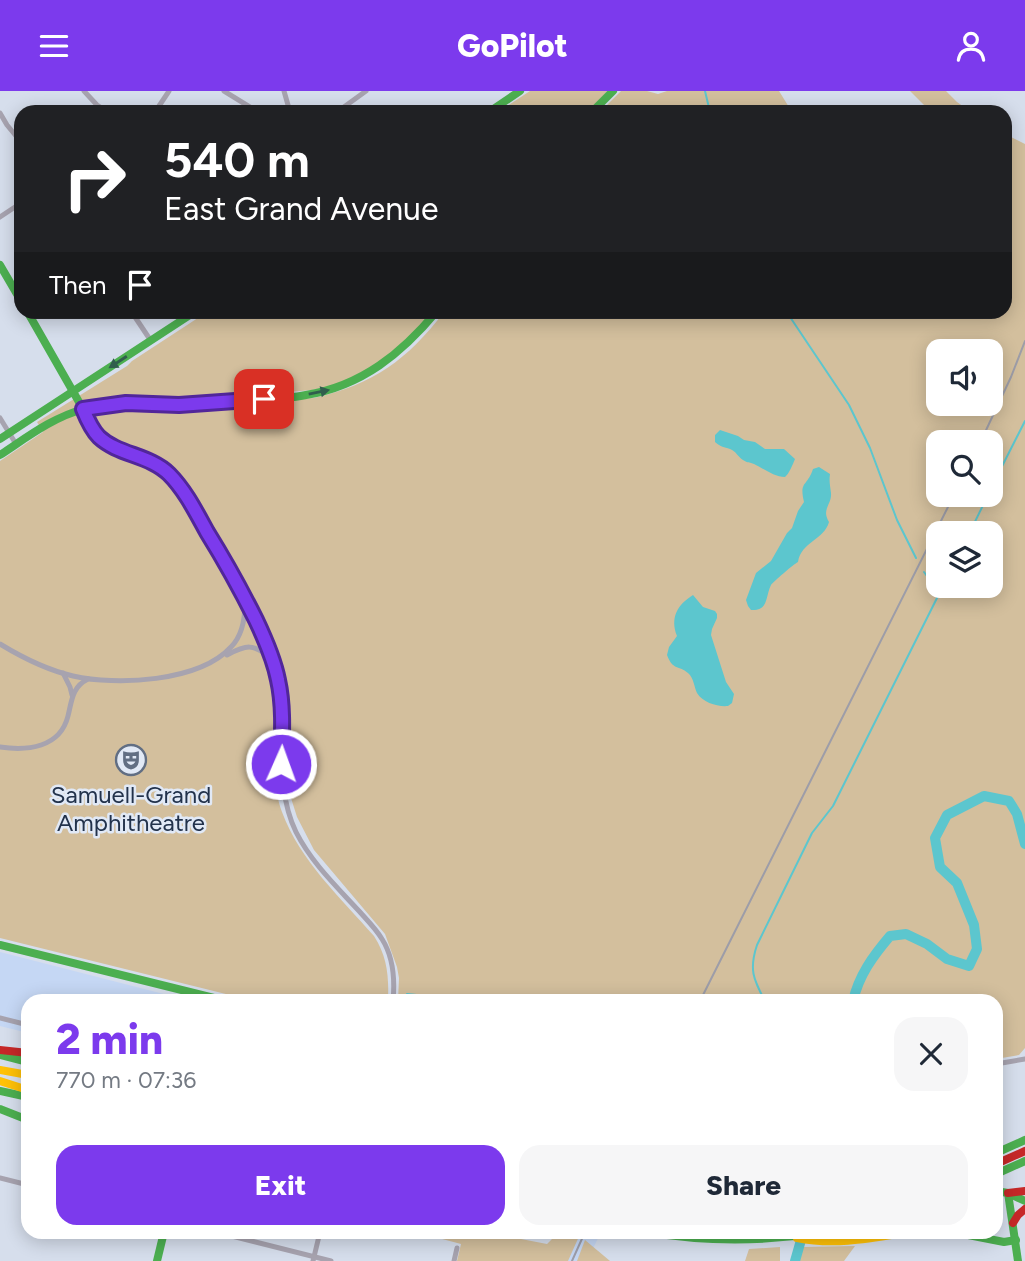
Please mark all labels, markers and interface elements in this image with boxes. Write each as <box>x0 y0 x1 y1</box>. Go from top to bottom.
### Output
icon: menu <box>35 27 73 65</box>
text: GoPilot <box>457 27 568 65</box>
icon: person <box>952 27 990 65</box>
text: 540 m <box>164 130 310 189</box>
icon: right <box>49 133 140 224</box>
text: East Grand Avenue <box>164 190 438 228</box>
icon: arrive <box>121 266 159 304</box>
text: Then <box>49 269 107 301</box>
map controls <box>926 339 1003 598</box>
button: sound <box>926 339 1003 416</box>
one-way arrow <box>109 355 128 368</box>
pin <box>234 369 294 429</box>
icon: arrive <box>245 380 283 418</box>
one-way arrow <box>308 387 330 398</box>
button: search <box>926 430 1003 507</box>
button: layers <box>926 521 1003 598</box>
position arrow <box>244 727 318 801</box>
theatre icon: Samuell-Grand Amphitheatre <box>114 743 148 777</box>
place label: Samuell-Grand Amphitheatre <box>51 780 211 837</box>
text: 2 min <box>56 1014 163 1065</box>
button: close <box>894 1017 968 1091</box>
text: 770 m · 07:36 <box>56 1066 196 1094</box>
button: Exit <box>56 1145 505 1225</box>
button: Share <box>519 1145 968 1225</box>

